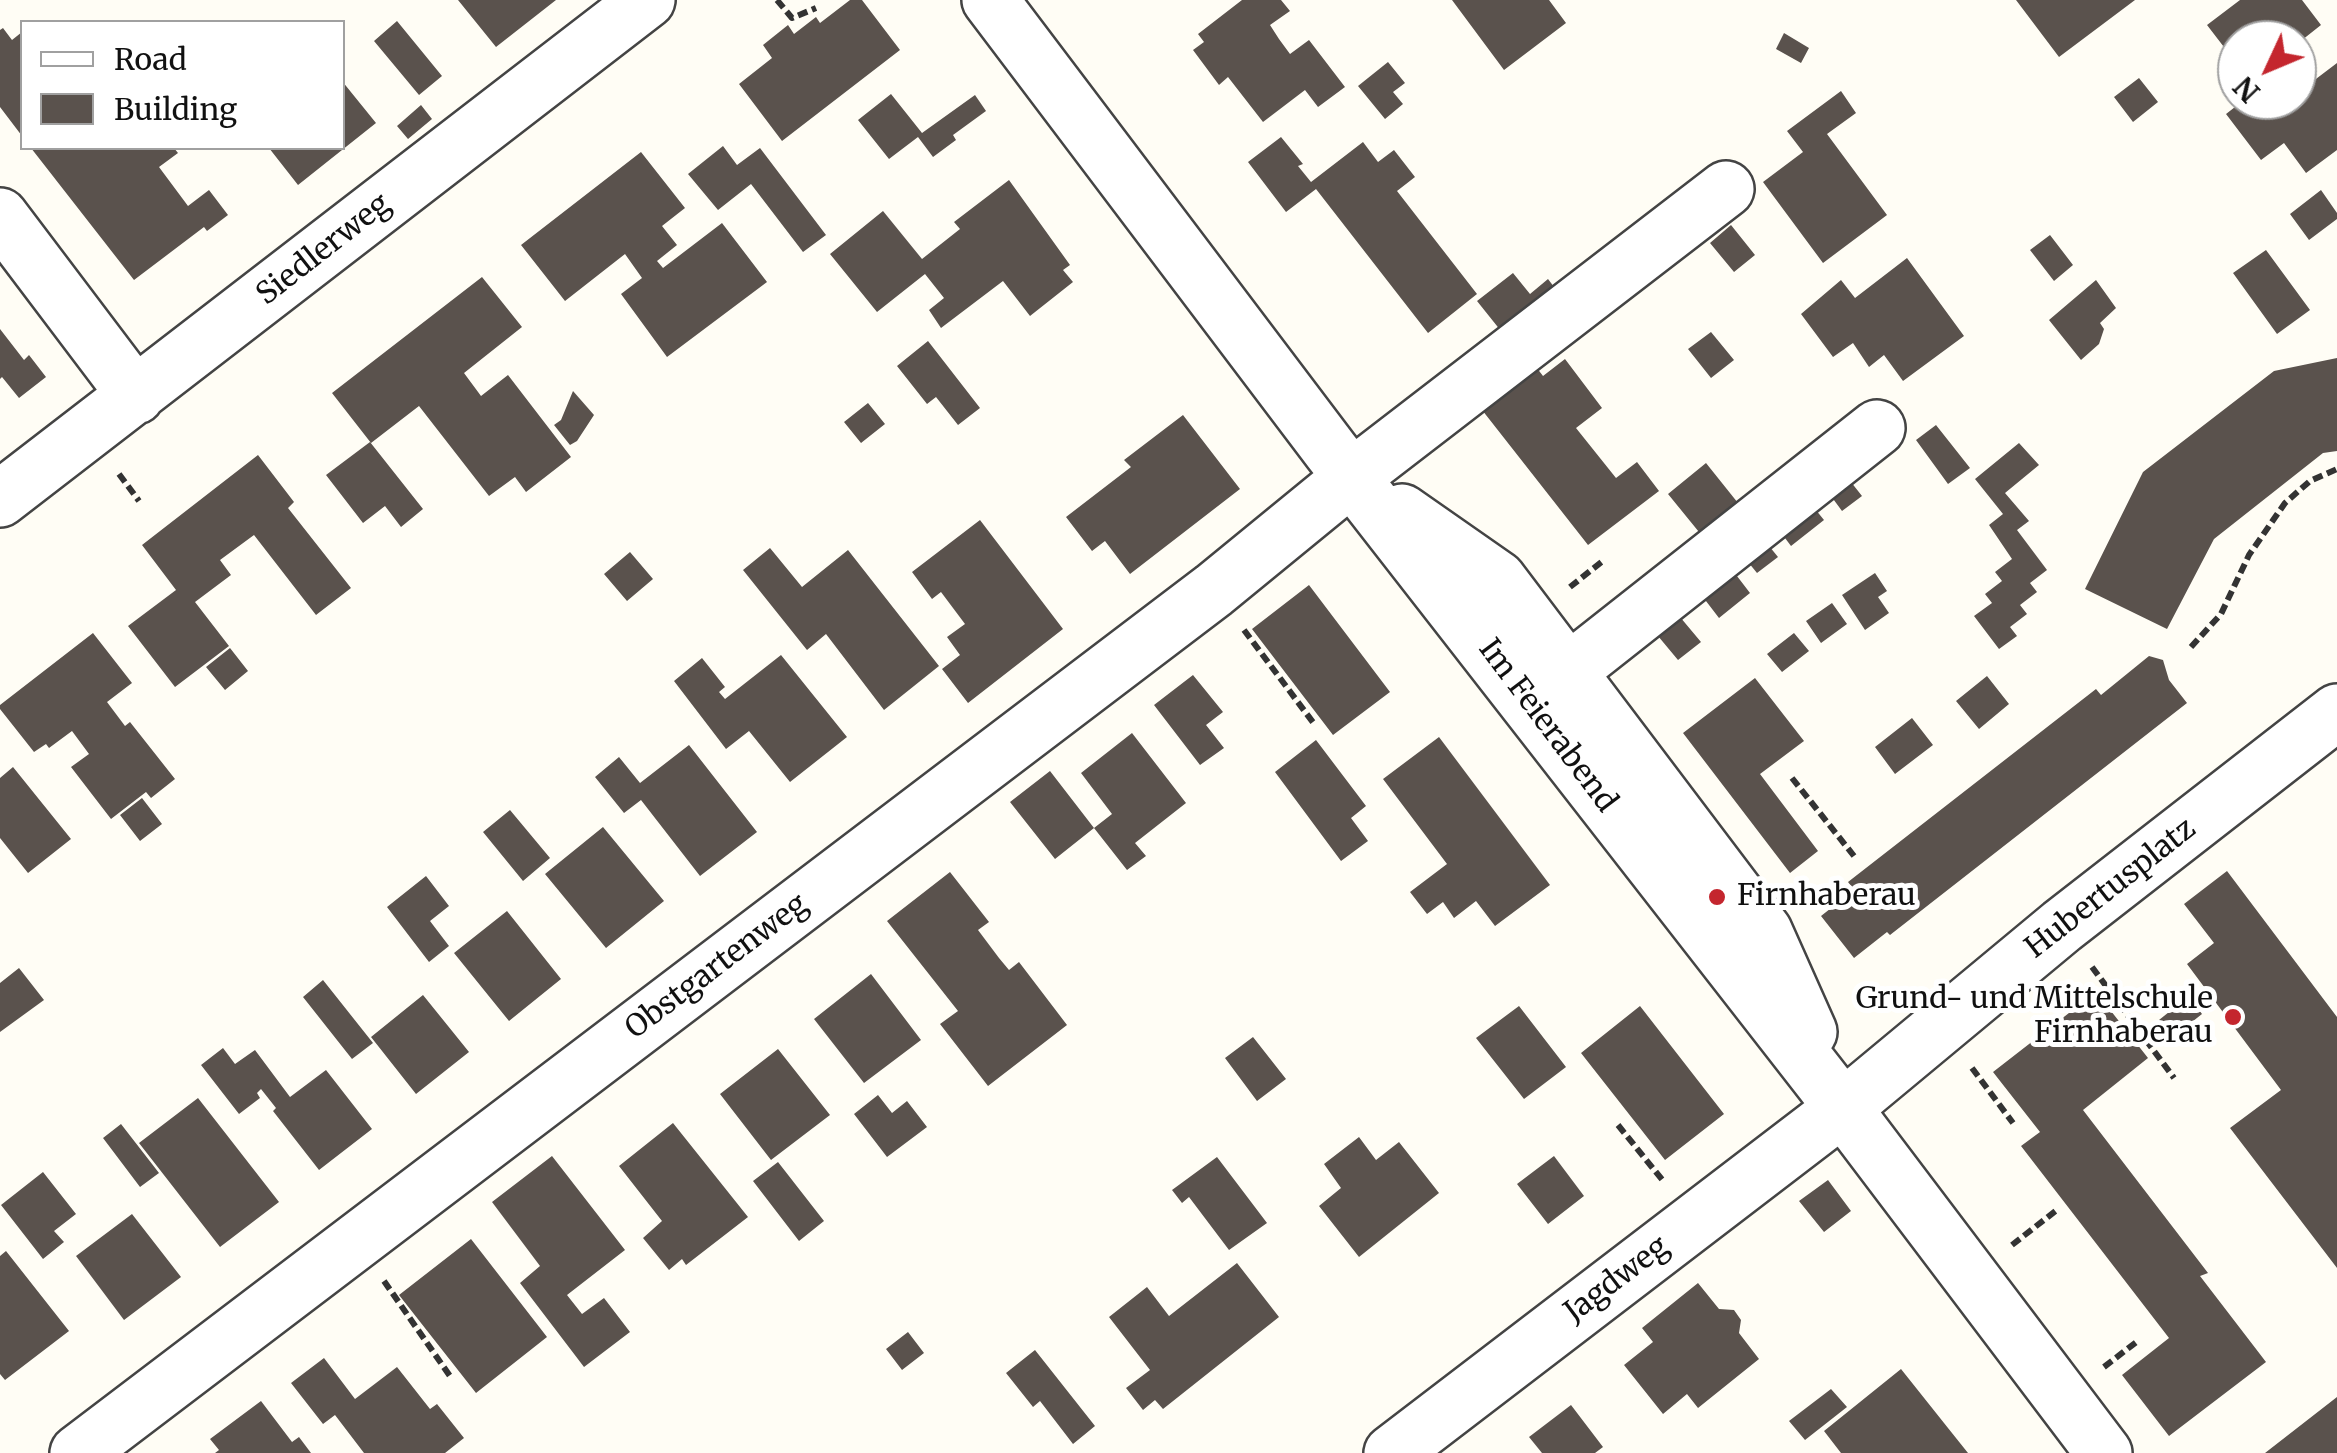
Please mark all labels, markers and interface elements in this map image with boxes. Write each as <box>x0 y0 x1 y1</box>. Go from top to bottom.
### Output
legend <box>20 20 345 150</box>
north arrow <box>2217 20 2317 120</box>
text: Road <box>114 40 187 78</box>
text: N <box>2226 69 2267 110</box>
text: Building <box>114 90 237 128</box>
street label: Siedlerweg <box>250 187 398 313</box>
street label: Im Feierabend <box>1470 632 1624 820</box>
street label: Hubertusplatz <box>2019 811 2203 967</box>
place label: Firnhaberau <box>1737 879 1916 915</box>
marker: Firnhaberau <box>1706 886 1728 908</box>
street label: Obstgartenweg <box>619 887 815 1047</box>
place label: Grund- und Mittelschule Firnhaberau <box>1856 982 2213 1052</box>
marker: Grund- und Mittelschule Firnhaberau <box>2222 1006 2244 1028</box>
street label: Jagdweg <box>1558 1229 1676 1331</box>

